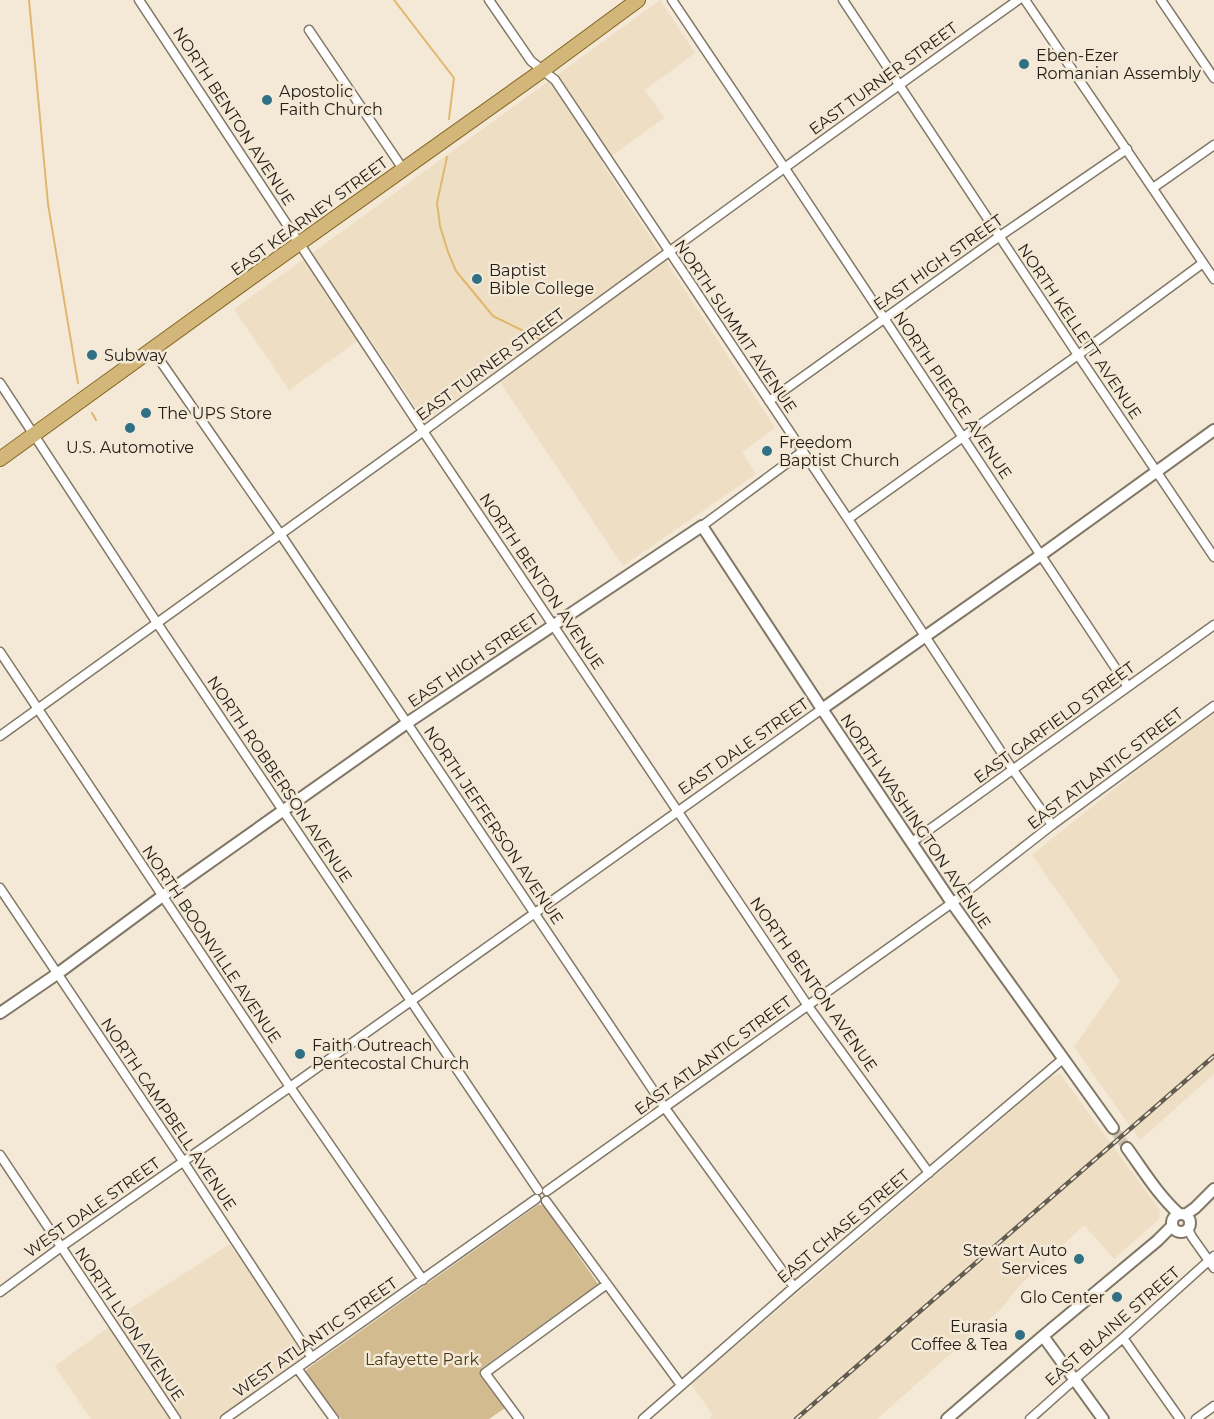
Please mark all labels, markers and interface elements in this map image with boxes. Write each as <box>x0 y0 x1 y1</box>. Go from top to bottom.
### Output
street label: EAST TURNER STREET <box>805 18 962 139</box>
street label: NORTH BENTON AVENUE <box>169 24 298 209</box>
place label: Eben-Ezer Romanian Assembly <box>1036 46 1201 83</box>
marker: Eben-Ezer Romanian Assembly <box>1017 57 1031 71</box>
place label: Apostolic Faith Church <box>279 82 383 119</box>
marker: Apostolic Faith Church <box>260 93 274 107</box>
street label: EAST KEARNEY STREET <box>227 153 392 280</box>
street label: EAST HIGH STREET <box>870 210 1007 314</box>
street label: NORTH SUMMIT AVENUE <box>671 236 801 416</box>
street label: NORTH KELLETT AVENUE <box>1014 240 1145 423</box>
place label: Baptist Bible College <box>489 261 594 298</box>
marker: Baptist Bible College <box>470 272 484 286</box>
street label: EAST TURNER STREET <box>412 304 569 425</box>
street label: NORTH PIERCE AVENUE <box>889 308 1016 483</box>
place label: Subway <box>104 346 167 365</box>
marker: Subway <box>85 348 99 362</box>
place label: The UPS Store <box>158 404 272 423</box>
marker: The UPS Store <box>139 406 153 420</box>
marker: U.S. Automotive <box>123 421 137 435</box>
place label: Freedom Baptist Church <box>779 433 899 470</box>
place label: U.S. Automotive <box>66 438 194 457</box>
marker: Freedom Baptist Church <box>760 444 774 458</box>
street label: NORTH BENTON AVENUE <box>475 490 608 673</box>
street label: EAST HIGH STREET <box>404 609 543 711</box>
street label: EAST GARFIELD STREET <box>970 657 1139 787</box>
street label: NORTH ROBBERSON AVENUE <box>203 672 356 886</box>
street label: EAST DALE STREET <box>674 694 813 799</box>
street label: EAST ATLANTIC STREET <box>1024 703 1187 833</box>
street label: NORTH WASHINGTON AVENUE <box>837 710 995 932</box>
street label: NORTH JEFFERSON AVENUE <box>420 723 567 928</box>
street label: NORTH BOONVILLE AVENUE <box>138 842 285 1047</box>
street label: NORTH BENTON AVENUE <box>746 893 881 1075</box>
street label: EAST ATLANTIC STREET <box>631 991 796 1119</box>
street label: NORTH CAMPBELL AVENUE <box>97 1014 240 1214</box>
place label: Faith Outreach Pentecostal Church <box>312 1036 469 1073</box>
marker: Faith Outreach Pentecostal Church <box>293 1047 307 1061</box>
street label: WEST DALE STREET <box>21 1153 164 1261</box>
street label: EAST CHASE STREET <box>773 1165 914 1287</box>
place label: Stewart Auto Services <box>963 1241 1067 1278</box>
street label: NORTH LYON AVENUE <box>71 1244 188 1405</box>
marker: Stewart Auto Services <box>1072 1252 1086 1266</box>
street label: EAST BLAINE STREET <box>1041 1262 1184 1390</box>
street label: WEST ATLANTIC STREET <box>230 1273 402 1401</box>
place label: Glo Center <box>1020 1288 1105 1307</box>
marker: Glo Center <box>1110 1290 1124 1304</box>
place label: Eurasia Coffee & Tea <box>911 1317 1008 1354</box>
marker: Eurasia Coffee & Tea <box>1013 1328 1027 1342</box>
park label: Lafayette Park <box>365 1350 480 1369</box>

